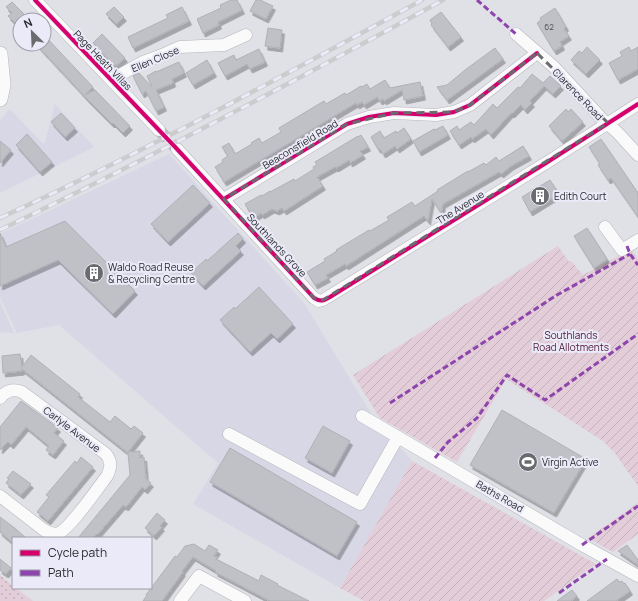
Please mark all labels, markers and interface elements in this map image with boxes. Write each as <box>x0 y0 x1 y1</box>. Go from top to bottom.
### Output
north arrow <box>12 12 52 52</box>
text: N <box>21 14 34 31</box>
house number: 62 <box>544 21 554 32</box>
street label: Page Heath Villas <box>71 27 135 93</box>
street label: Ellen Close <box>129 43 181 75</box>
street label: Clarence Road <box>550 65 606 123</box>
street label: Beaconsfield Road <box>260 116 340 172</box>
building icon: Edith Court <box>529 185 551 207</box>
street label: The Avenue <box>433 187 487 227</box>
place label: Edith Court <box>554 189 607 203</box>
street label: Southlands Grove <box>244 210 310 280</box>
place label: Waldo Road Reuse & Recycling Centre <box>108 260 195 286</box>
building icon: Waldo Road Reuse & Recycling Centre <box>83 262 105 284</box>
park label: Southlands Road Allotments <box>533 328 609 354</box>
street label: Carlyle Avenue <box>40 403 104 455</box>
sports icon: Virgin Active <box>517 451 539 473</box>
place label: Virgin Active <box>542 455 599 469</box>
street label: Baths Road <box>474 477 526 515</box>
legend <box>12 537 152 589</box>
text: Cycle path <box>48 544 107 561</box>
text: Path <box>48 564 74 581</box>

